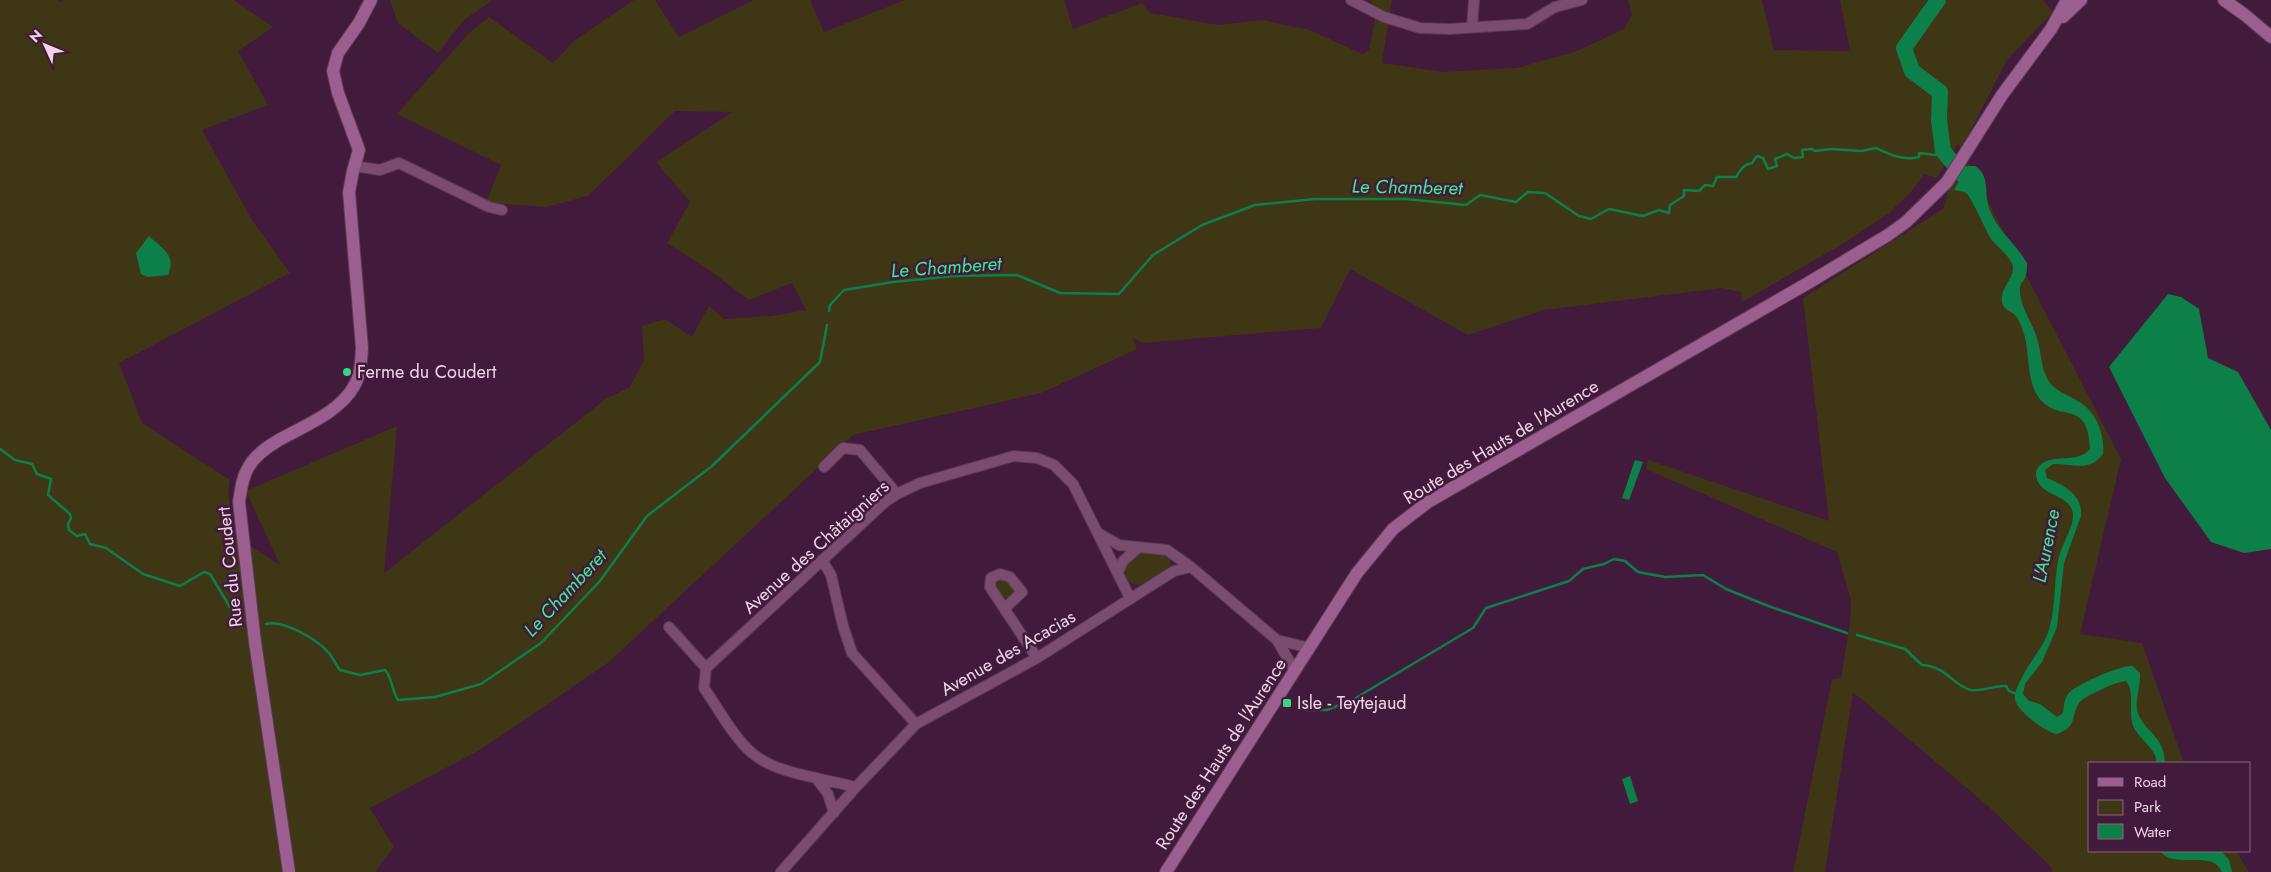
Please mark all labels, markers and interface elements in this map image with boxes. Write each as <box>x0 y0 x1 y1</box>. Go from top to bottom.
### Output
north arrow <box>20 20 70 70</box>
text: N <box>25 25 47 47</box>
water label: Le Chamberet <box>1351 173 1464 201</box>
water label: Le Chamberet <box>890 250 1004 284</box>
place label: Ferme du Coudert <box>357 359 497 385</box>
marker: Ferme du Coudert <box>341 366 353 378</box>
street label: Route des Hauts de l'Aurence <box>1399 373 1603 511</box>
street label: Avenue des Châtaigniers <box>737 474 895 620</box>
street label: Rue du Coudert <box>211 505 249 629</box>
water label: L'Aurence <box>2026 507 2066 585</box>
water label: Le Chamberet <box>517 542 614 643</box>
street label: Avenue des Acacias <box>936 604 1080 702</box>
street label: Route des Hauts de l'Aurence <box>1149 653 1293 855</box>
place label: Isle - Teytejaud <box>1297 690 1407 716</box>
marker: Isle - Teytejaud <box>1281 697 1293 709</box>
legend <box>2088 762 2251 852</box>
text: Road <box>2134 771 2166 793</box>
text: Park <box>2134 796 2161 818</box>
text: Water <box>2134 821 2172 843</box>

